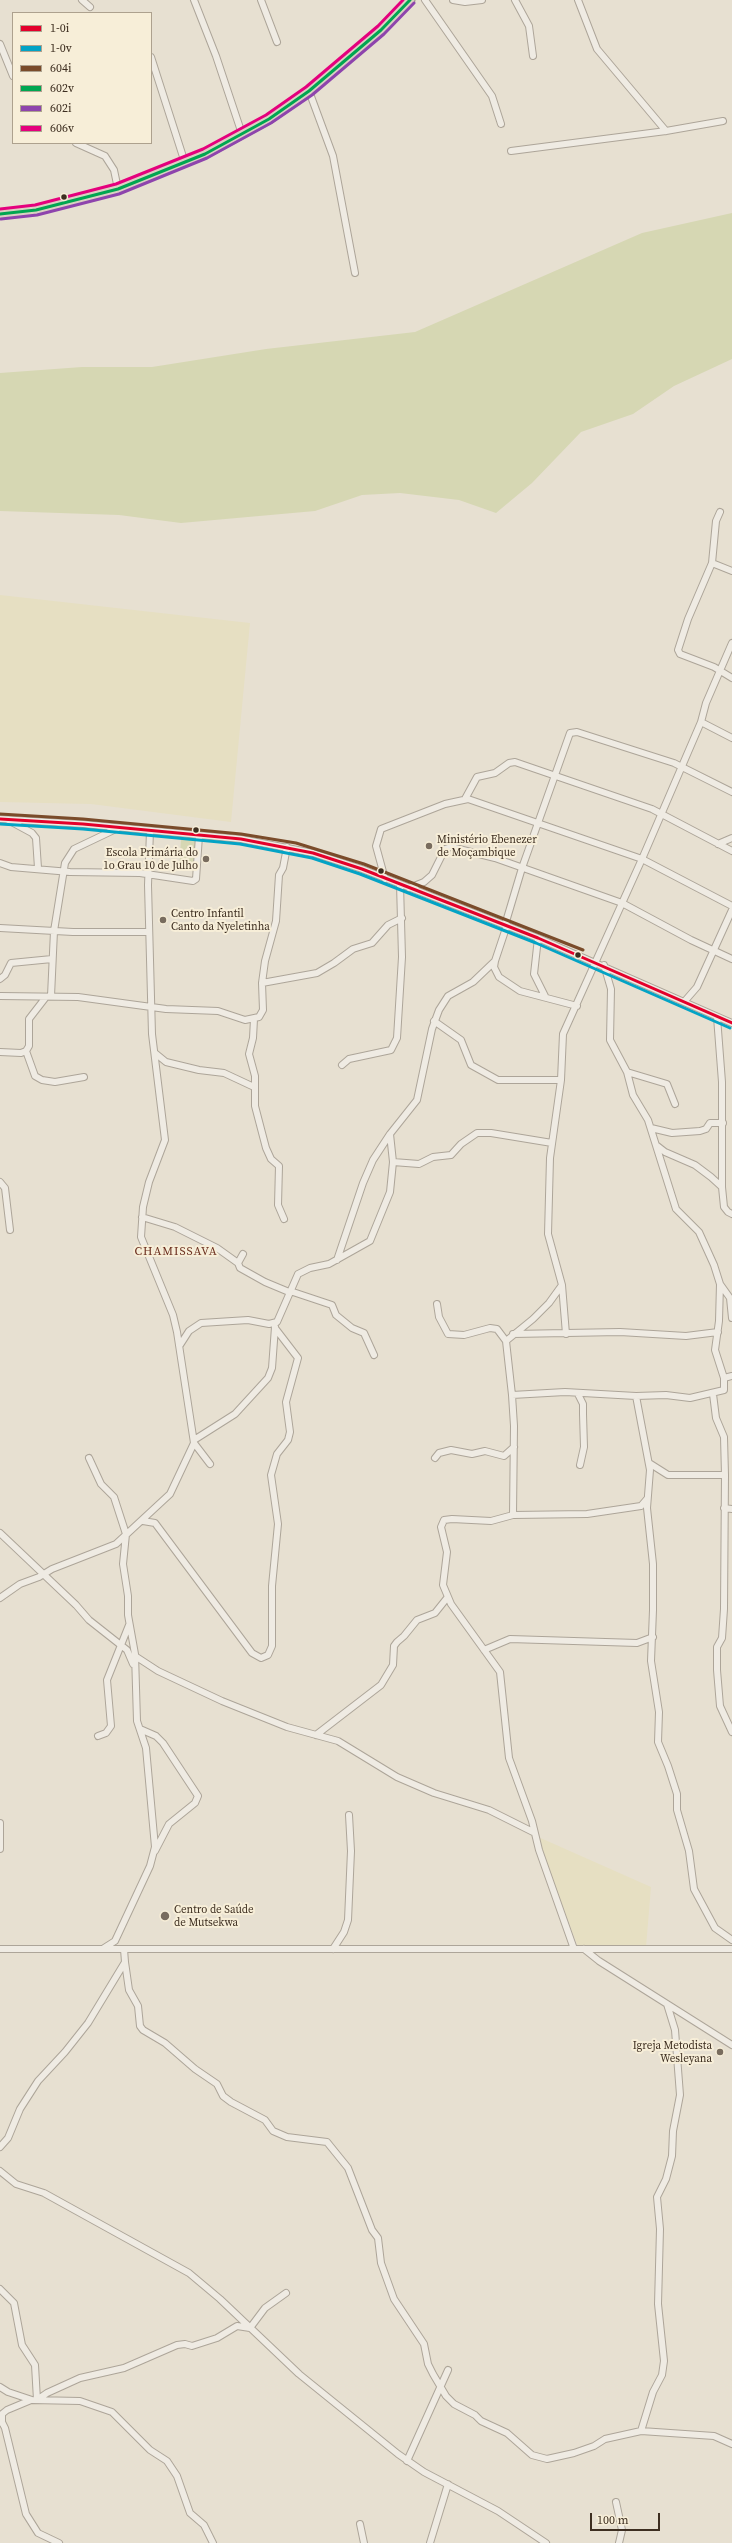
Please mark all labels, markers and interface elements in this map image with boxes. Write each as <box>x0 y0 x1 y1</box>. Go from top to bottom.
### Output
legend <box>12 12 152 144</box>
text: 1-0i <box>50 20 69 36</box>
text: 1-0v <box>50 40 72 56</box>
text: 604i <box>50 60 72 76</box>
text: 602v <box>50 80 74 96</box>
text: 602i <box>50 100 72 116</box>
text: 606v <box>50 120 74 136</box>
unlabelled marker <box>59 192 69 202</box>
unlabelled marker <box>191 825 201 835</box>
place label: Ministério Ebenezer de Moçambique <box>437 833 537 859</box>
marker: Ministério Ebenezer de Moçambique <box>424 841 434 851</box>
place label: Escola Primária do 1o Grau 10 de Julho <box>103 846 198 872</box>
marker: Escola Primária do 1o Grau 10 de Julho <box>201 854 211 864</box>
unlabelled marker <box>376 866 386 876</box>
place label: Centro Infantil Canto da Nyeletinha <box>171 907 270 933</box>
marker: Centro Infantil Canto da Nyeletinha <box>158 915 168 925</box>
unlabelled marker <box>573 950 583 960</box>
district label: CHAMISSAVA <box>134 1245 218 1259</box>
place label: Centro de Saúde de Mutsekwa <box>174 1903 254 1929</box>
marker: Centro de Saúde de Mutsekwa <box>159 1910 171 1922</box>
place label: Igreja Metodista Wesleyana <box>633 2039 712 2065</box>
marker: Igreja Metodista Wesleyana <box>715 2047 725 2057</box>
scale bar <box>592 2505 662 2531</box>
text: 100 m <box>597 2512 629 2528</box>

